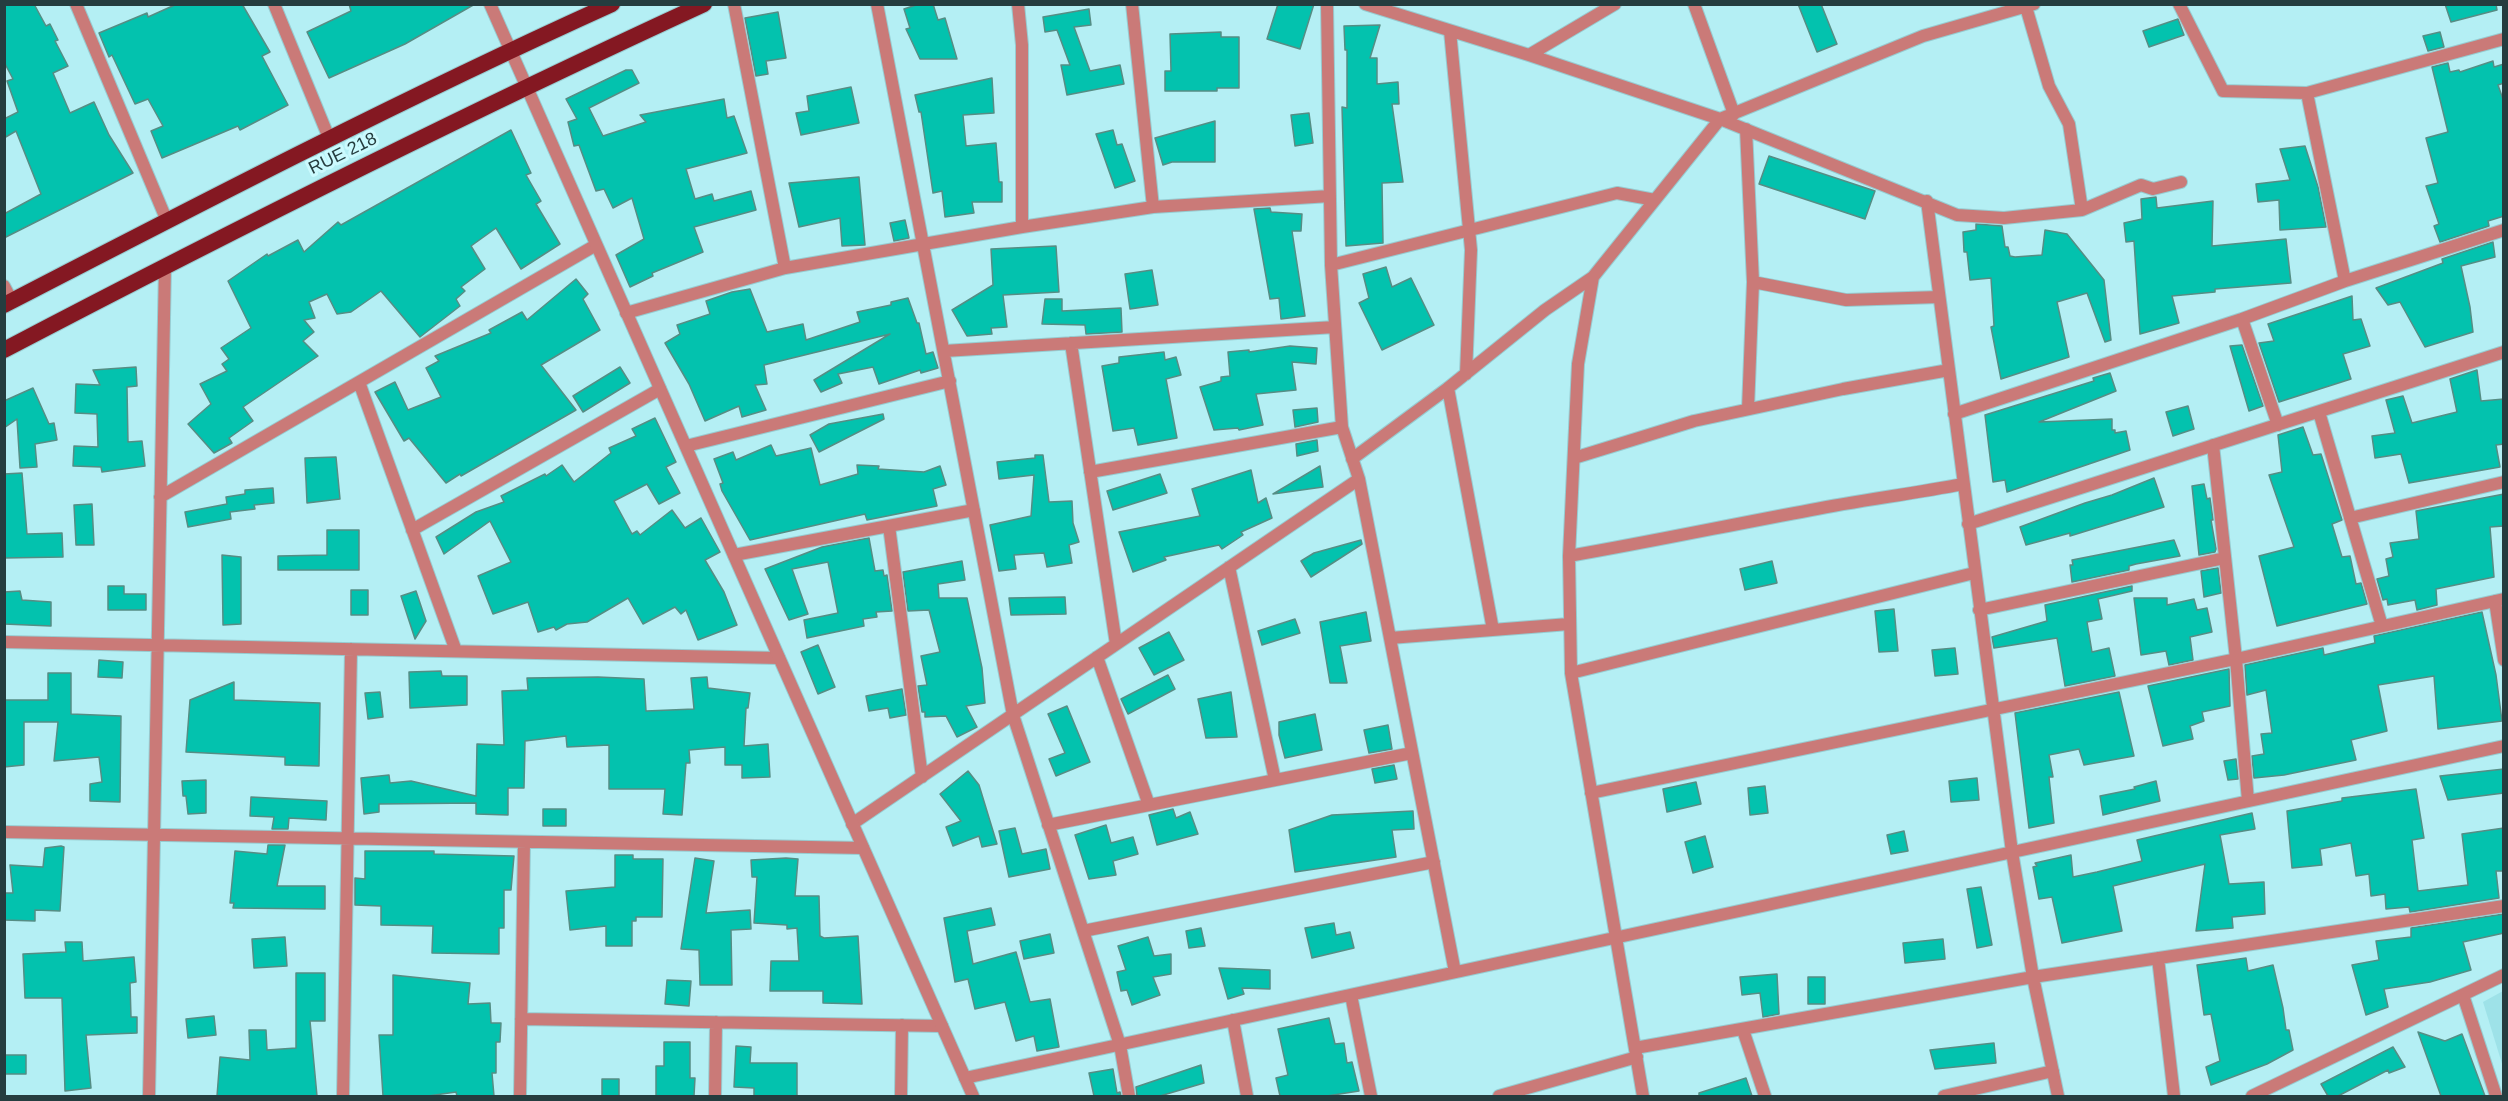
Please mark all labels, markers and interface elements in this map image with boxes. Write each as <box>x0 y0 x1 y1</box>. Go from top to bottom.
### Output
street label: RUE 218 <box>305 128 381 180</box>

